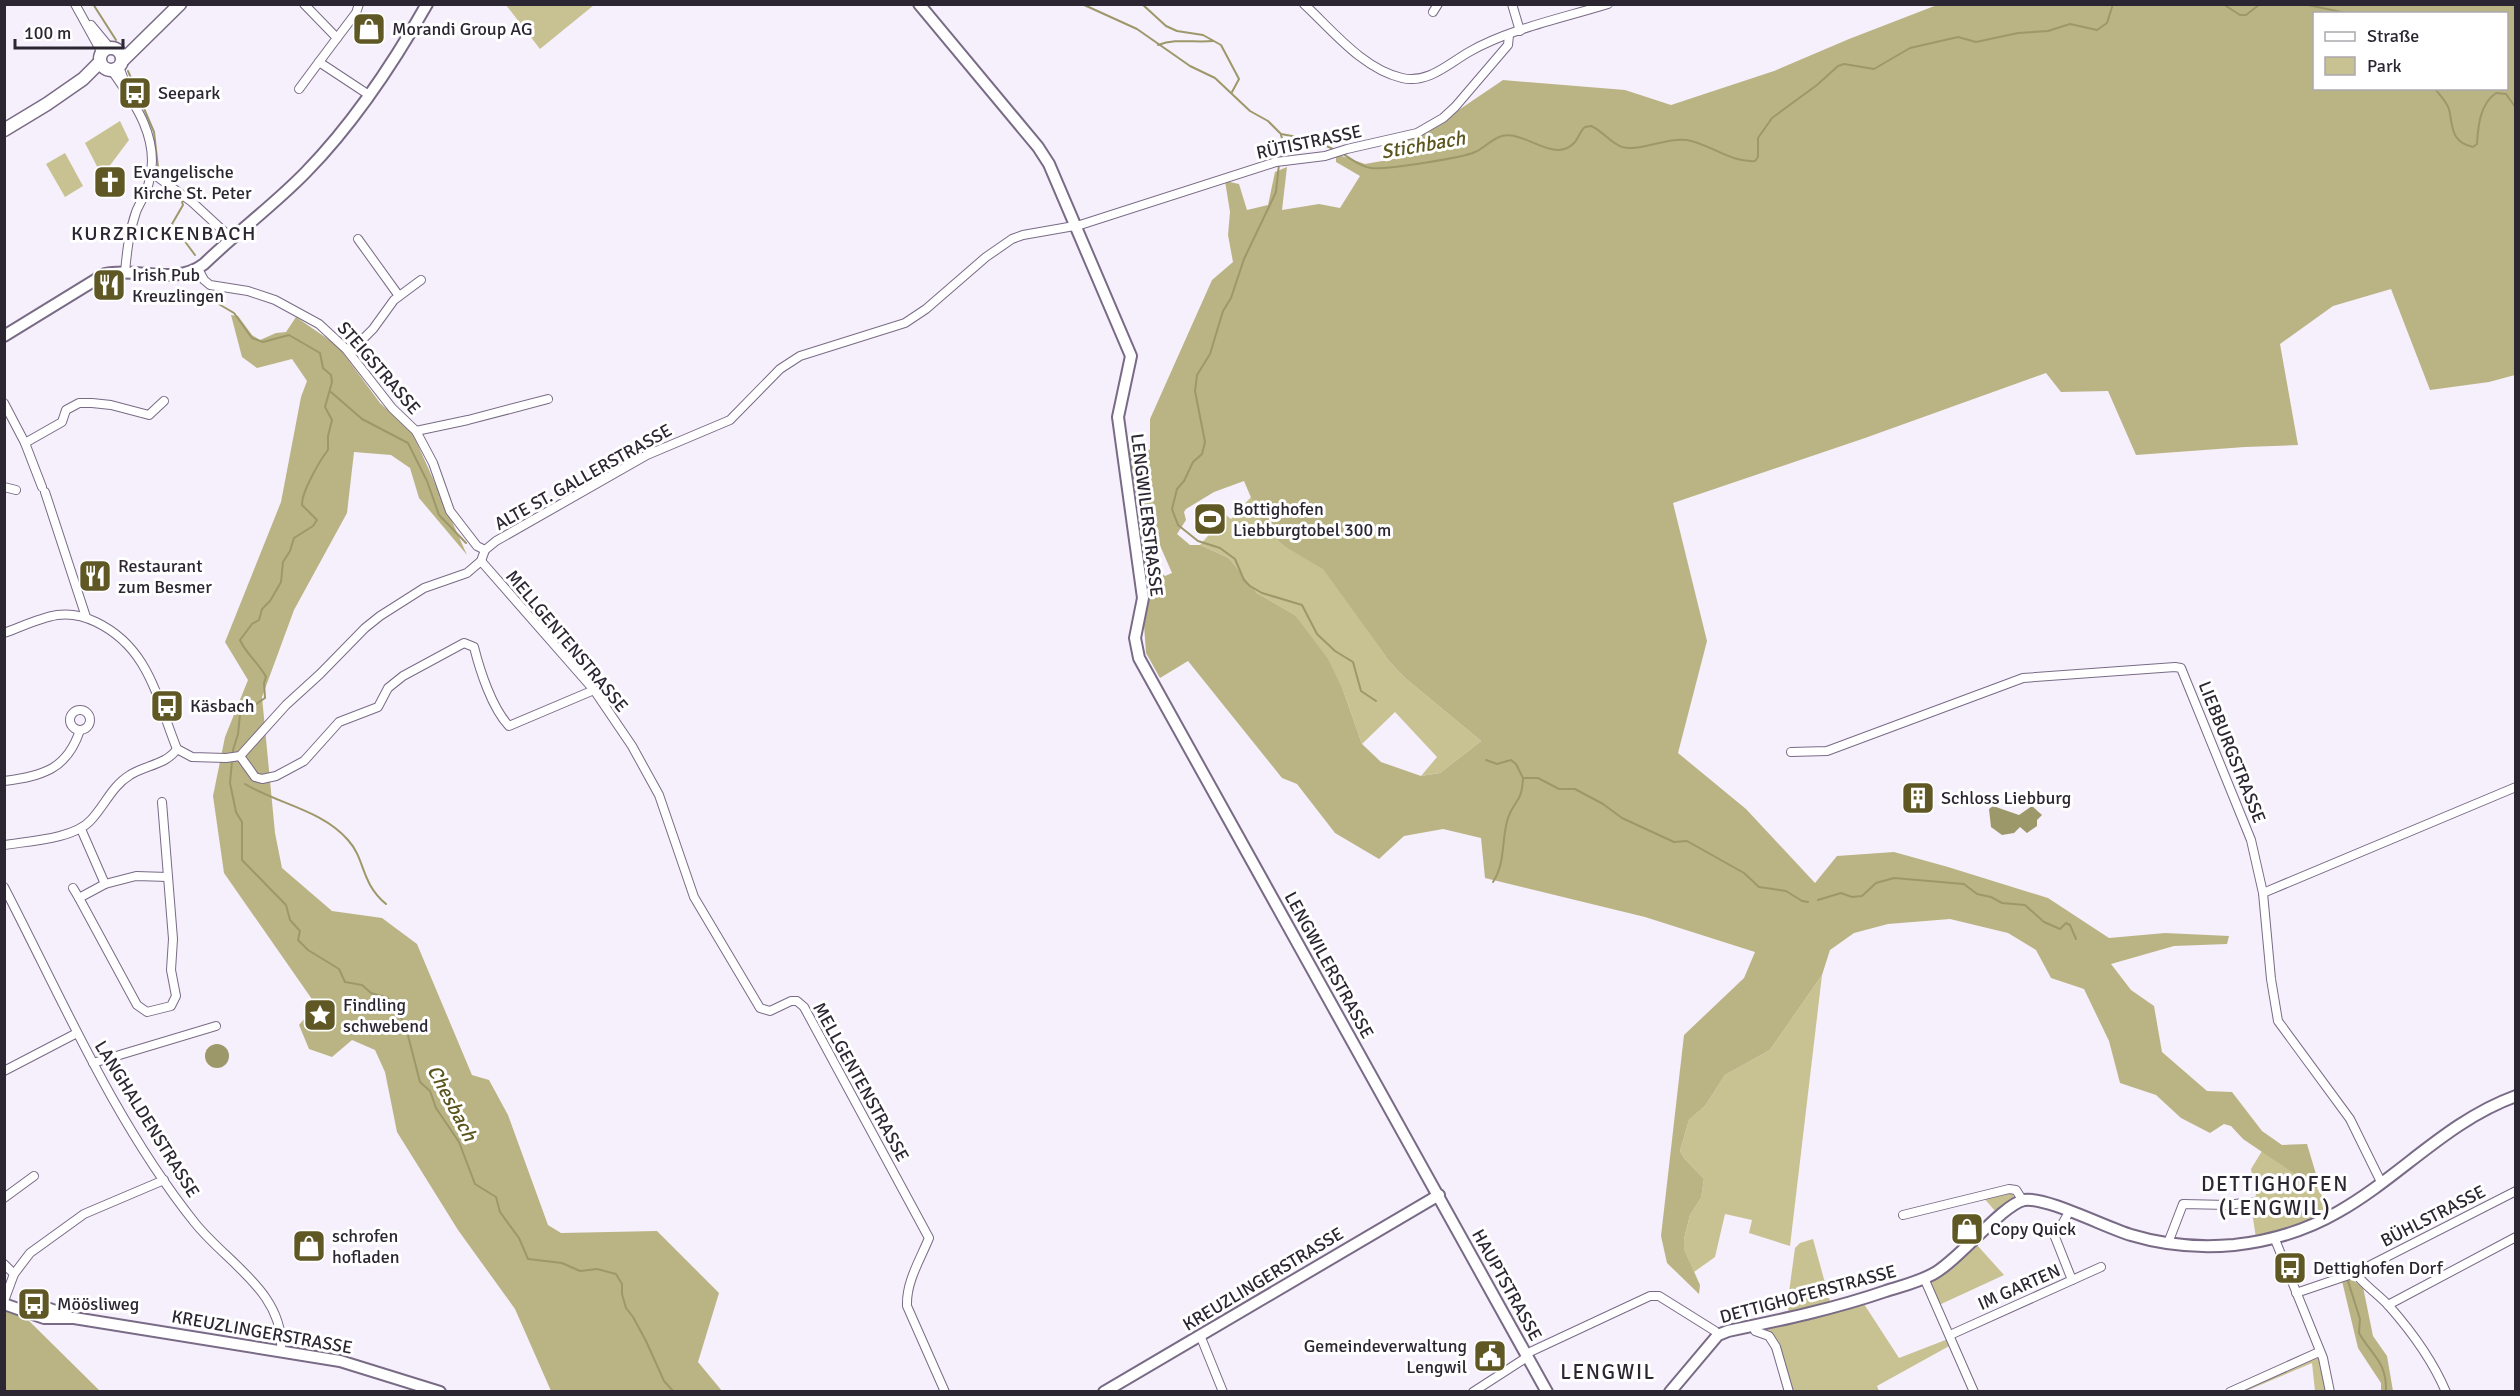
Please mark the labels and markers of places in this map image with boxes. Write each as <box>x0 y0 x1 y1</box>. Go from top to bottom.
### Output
shop icon: Morandi Group AG <box>351 11 387 47</box>
place label: Morandi Group AG <box>392 18 533 40</box>
bus stop icon: Seepark <box>117 75 153 111</box>
place label: Seepark <box>158 82 220 104</box>
place label: Evangelische Kirche St. Peter <box>133 161 252 204</box>
church icon: Evangelische Kirche St. Peter <box>92 164 128 200</box>
place label: Irish Pub Kreuzlingen <box>132 264 224 307</box>
restaurant icon: Irish Pub Kreuzlingen <box>91 267 127 303</box>
place label: Bottighofen Liebburgtobel 300 m <box>1233 498 1391 541</box>
sports icon: Bottighofen Liebburgtobel 300 m <box>1192 501 1228 537</box>
place label: Restaurant zum Besmer <box>118 555 212 598</box>
restaurant icon: Restaurant zum Besmer <box>77 558 113 594</box>
bus stop icon: Käsbach <box>149 688 185 724</box>
place label: Käsbach <box>190 695 255 717</box>
building icon: Schloss Liebburg <box>1900 780 1936 816</box>
place label: Schloss Liebburg <box>1941 787 2071 809</box>
place label: Findling schwebend <box>343 994 429 1037</box>
place icon: Findling schwebend <box>302 997 338 1033</box>
shop icon: Copy Quick <box>1949 1211 1985 1247</box>
place label: Copy Quick <box>1990 1218 2076 1240</box>
place label: schrofen hofladen <box>332 1225 400 1268</box>
shop icon: schrofen hofladen <box>291 1228 327 1264</box>
bus stop icon: Dettighofen Dorf <box>2272 1250 2308 1286</box>
place label: Dettighofen Dorf <box>2313 1257 2444 1279</box>
bus stop icon: Möösliweg <box>16 1286 52 1322</box>
place label: Möösliweg <box>57 1293 139 1315</box>
place label: Gemeindeverwaltung Lengwil <box>1304 1335 1467 1378</box>
public building icon: Gemeindeverwaltung Lengwil <box>1472 1338 1508 1374</box>

